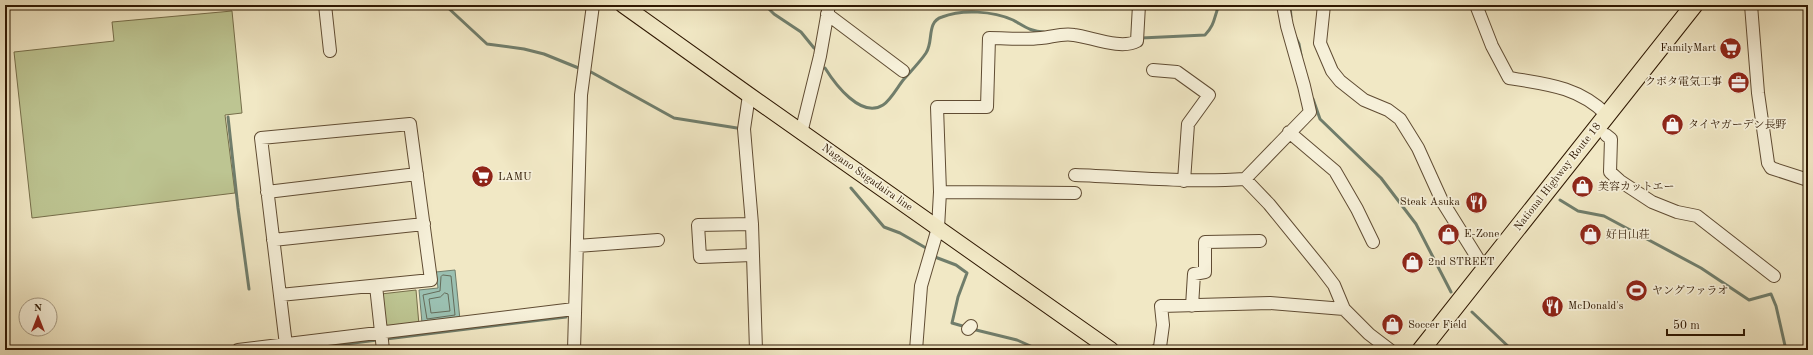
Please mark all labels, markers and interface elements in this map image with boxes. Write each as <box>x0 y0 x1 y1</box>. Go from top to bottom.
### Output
supermarket icon: FamilyMart <box>1718 35 1744 61</box>
place label: FamilyMart <box>1660 43 1716 54</box>
office icon: クボタ電気工事 <box>1725 69 1751 95</box>
place label: クボタ電気工事 <box>1645 75 1722 88</box>
shop icon: タイヤガーデン長野 <box>1660 112 1686 138</box>
place label: タイヤガーデン長野 <box>1688 118 1787 131</box>
street label: National Highway Route 18 <box>1513 121 1603 233</box>
street label: Nagano Sugadaira line <box>820 143 914 213</box>
supermarket icon: LAMU <box>469 164 495 190</box>
place label: LAMU <box>498 172 532 183</box>
shop icon: 美容カットエー <box>1570 174 1596 200</box>
place label: 美容カットエー <box>1598 180 1674 193</box>
restaurant icon: Steak Asuka <box>1463 189 1489 215</box>
place label: Steak Asuka <box>1400 197 1461 208</box>
shop icon: E-Zone <box>1435 221 1461 247</box>
shop icon: 好日山荘 <box>1577 222 1603 248</box>
place label: 好日山荘 <box>1606 228 1650 241</box>
place label: E-Zone <box>1464 229 1499 240</box>
shop icon: 2nd STREET <box>1400 249 1426 275</box>
place label: 2nd STREET <box>1428 257 1495 268</box>
sports icon: ヤングファラオ <box>1623 278 1649 304</box>
place label: ヤングファラオ <box>1652 284 1728 297</box>
restaurant icon: McDonald's <box>1540 293 1566 319</box>
north arrow <box>18 297 58 337</box>
place label: McDonald's <box>1568 301 1624 312</box>
text: N <box>34 303 43 314</box>
scale bar <box>1667 311 1744 337</box>
shop icon: Soccer Field <box>1380 312 1406 338</box>
text: 50 m <box>1673 319 1700 332</box>
place label: Soccer Field <box>1408 320 1467 331</box>

